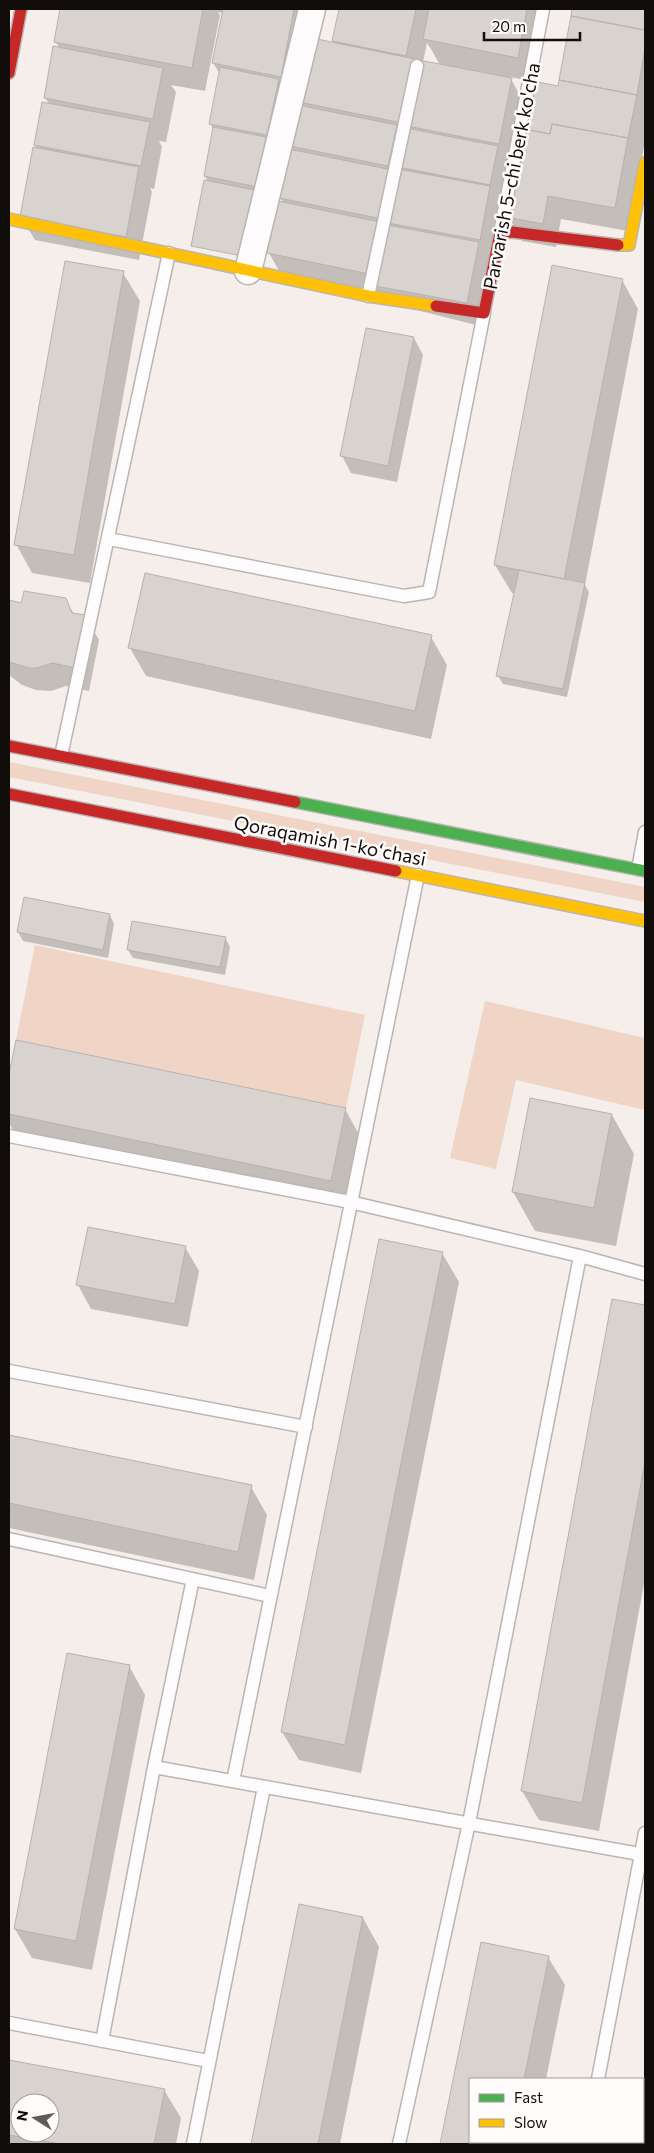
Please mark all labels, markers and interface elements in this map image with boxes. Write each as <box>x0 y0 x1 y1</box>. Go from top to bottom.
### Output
scale bar <box>484 10 580 42</box>
text: 20 m <box>492 17 526 35</box>
street label: Parvarish 5-chi berk ko'cha <box>478 61 544 291</box>
street label: Qoraqamish 1-koʻchasi <box>232 810 428 870</box>
legend <box>469 2078 644 2143</box>
text: Fast <box>514 2088 543 2106</box>
north arrow <box>10 2093 60 2143</box>
text: N <box>12 2109 31 2122</box>
text: Slow <box>514 2113 547 2131</box>

